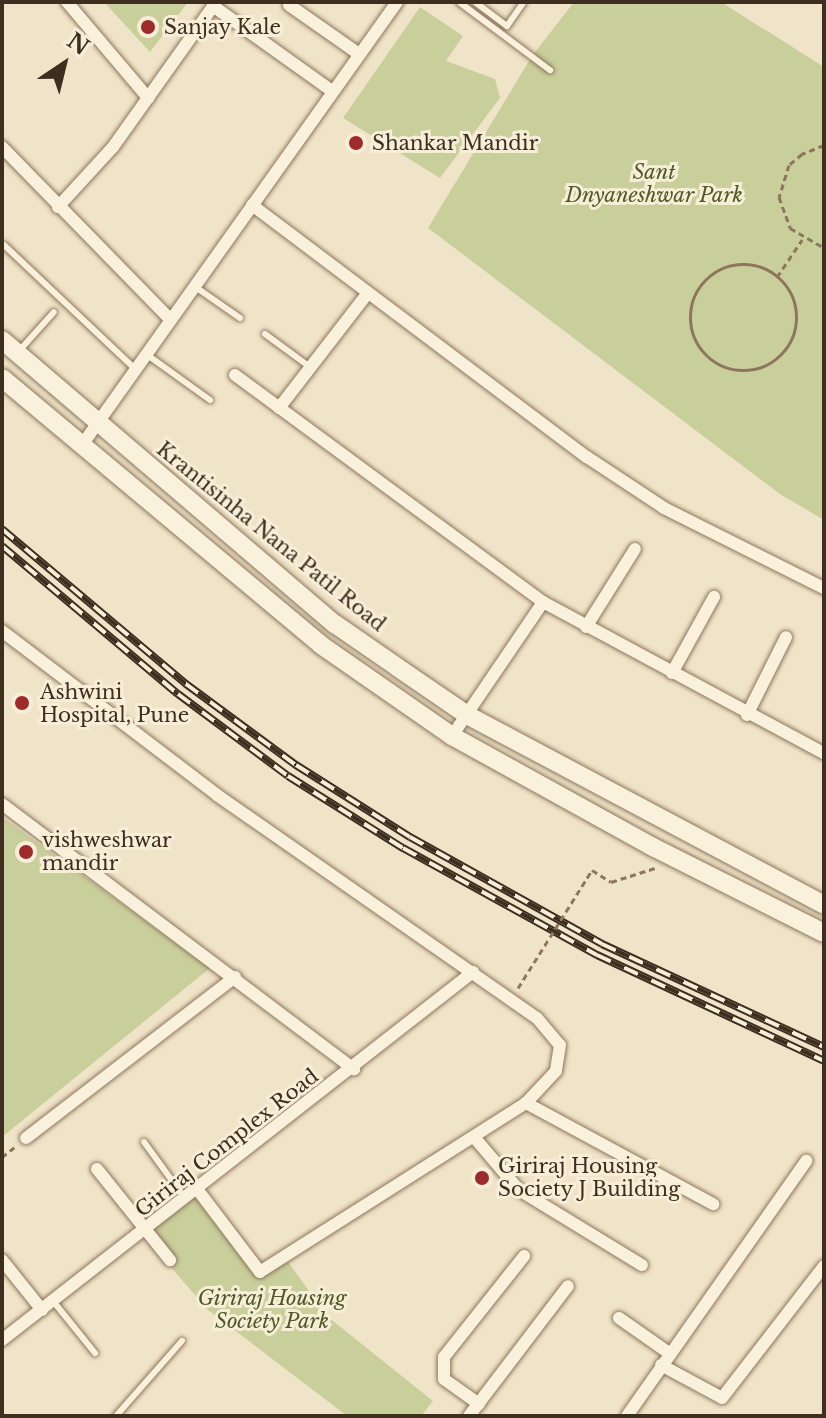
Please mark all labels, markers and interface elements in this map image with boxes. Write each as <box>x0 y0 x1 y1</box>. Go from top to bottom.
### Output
place label: Sanjay Kale <box>164 15 282 39</box>
marker: Sanjay Kale <box>139 18 157 36</box>
north arrow <box>24 24 104 104</box>
text: N <box>62 27 94 61</box>
place label: Shankar Mandir <box>372 131 539 155</box>
marker: Shankar Mandir <box>347 134 365 152</box>
park label: Sant Dnyaneshwar Park <box>565 161 743 208</box>
street label: Krantisinha Nana Patil Road <box>152 437 390 637</box>
place label: Ashwini Hospital, Pune <box>40 680 189 727</box>
marker: Ashwini Hospital, Pune <box>11 692 33 714</box>
place label: vishweshwar mandir <box>42 828 172 875</box>
marker: vishweshwar mandir <box>17 843 35 861</box>
street label: Giriraj Complex Road <box>131 1064 323 1222</box>
place label: Giriraj Housing Society J Building <box>498 1154 681 1201</box>
marker: Giriraj Housing Society J Building <box>473 1169 491 1187</box>
park label: Giriraj Housing Society Park <box>198 1286 346 1333</box>

